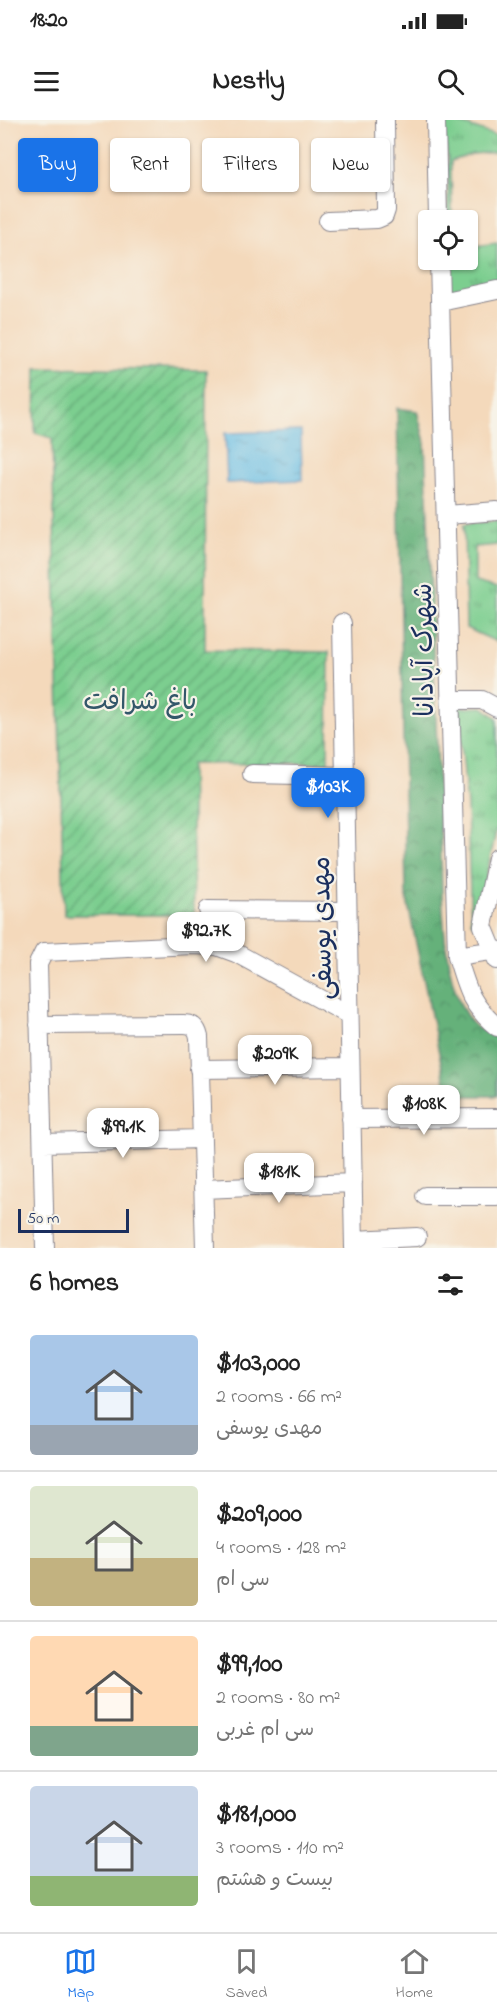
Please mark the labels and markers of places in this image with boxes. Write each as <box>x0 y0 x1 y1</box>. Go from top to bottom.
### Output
pin: $103K <box>286 768 370 819</box>
pin: $92.7K <box>157 912 255 963</box>
pin: $209K <box>233 1035 317 1086</box>
pin: $108K <box>382 1085 466 1136</box>
pin: $99.1K <box>74 1108 172 1159</box>
pin: $181K <box>237 1153 321 1204</box>

